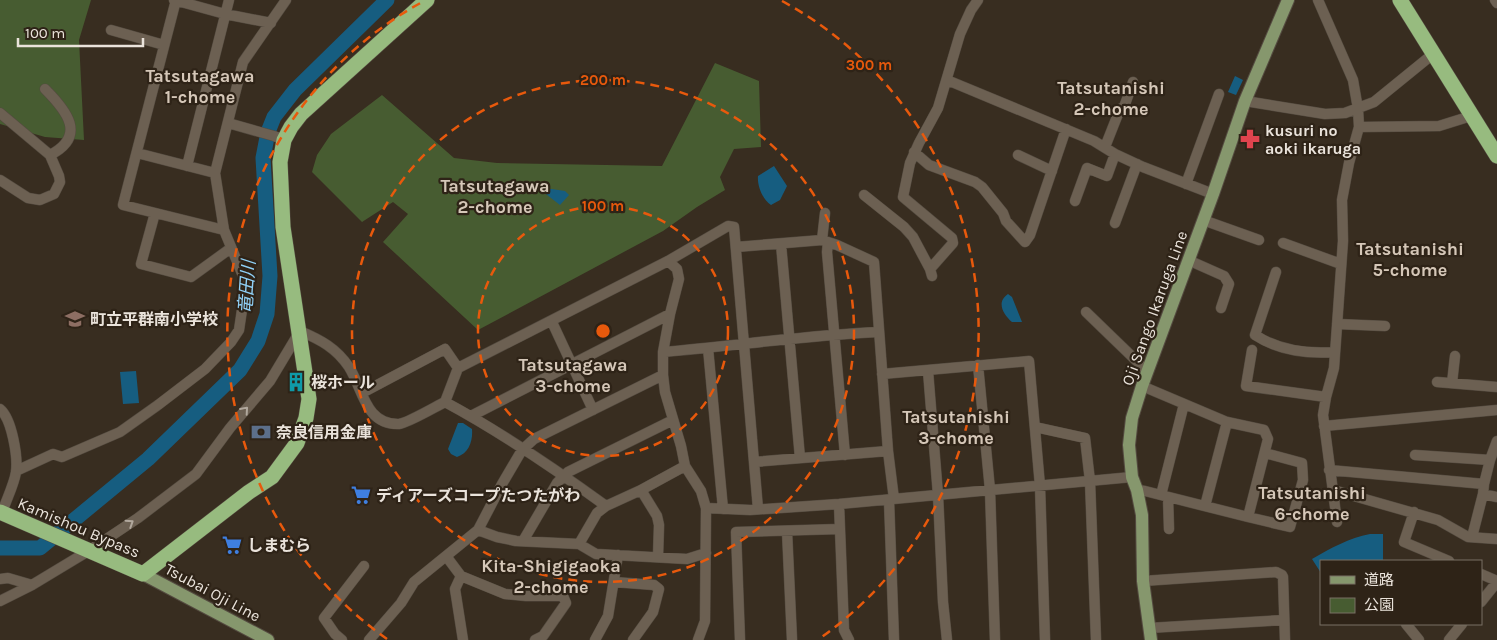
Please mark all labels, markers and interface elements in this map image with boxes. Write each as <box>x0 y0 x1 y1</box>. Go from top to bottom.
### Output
scale bar <box>18 15 142 47</box>
text: 100 m <box>25 24 65 42</box>
text: 300 m <box>846 56 892 74</box>
district label: Tatsutagawa 1-chome <box>145 65 255 108</box>
text: 200 m <box>580 71 626 89</box>
district label: Tatsutanishi 2-chome <box>1057 77 1165 120</box>
place label: kusuri no aoki ikaruga <box>1265 121 1361 158</box>
pharmacy icon: kusuri no aoki ikaruga <box>1239 128 1261 150</box>
district label: Tatsutagawa 2-chome <box>440 175 550 218</box>
text: 100 m <box>582 197 624 215</box>
street label: Oji Sango Ikaruga Line <box>1118 228 1191 388</box>
district label: Tatsutanishi 5-chome <box>1356 238 1464 281</box>
water label: 竜田川 <box>234 257 260 315</box>
school or university icon: 町立平群南小学校 <box>64 308 86 330</box>
place label: 町立平群南小学校 <box>90 310 218 329</box>
centre of rings <box>594 322 612 340</box>
district label: Tatsutagawa 3-chome <box>518 354 628 397</box>
building icon: 桜ホール <box>285 371 307 393</box>
place label: 桜ホール <box>311 373 375 392</box>
district label: Tatsutanishi 3-chome <box>902 406 1010 449</box>
one-way arrow <box>239 407 248 416</box>
bank icon: 奈良信用金庫 <box>250 421 272 443</box>
place label: 奈良信用金庫 <box>276 423 372 442</box>
district label: Tatsutanishi 6-chome <box>1258 482 1366 525</box>
supermarket icon: ディアーズコープたつたがわ <box>350 484 372 506</box>
place label: ディアーズコープたつたがわ <box>376 486 580 505</box>
street label: Kamishou Bypass <box>15 493 143 562</box>
one-way arrow <box>125 520 134 529</box>
supermarket icon: しまむら <box>221 534 243 556</box>
place label: しまむら <box>247 536 311 555</box>
district label: Kita-Shigigaoka 2-chome <box>481 555 621 598</box>
street label: Tsubai Oji Line <box>162 559 264 626</box>
legend <box>1320 560 1482 625</box>
text: 道路 <box>1364 571 1394 589</box>
text: 公園 <box>1364 596 1394 614</box>

